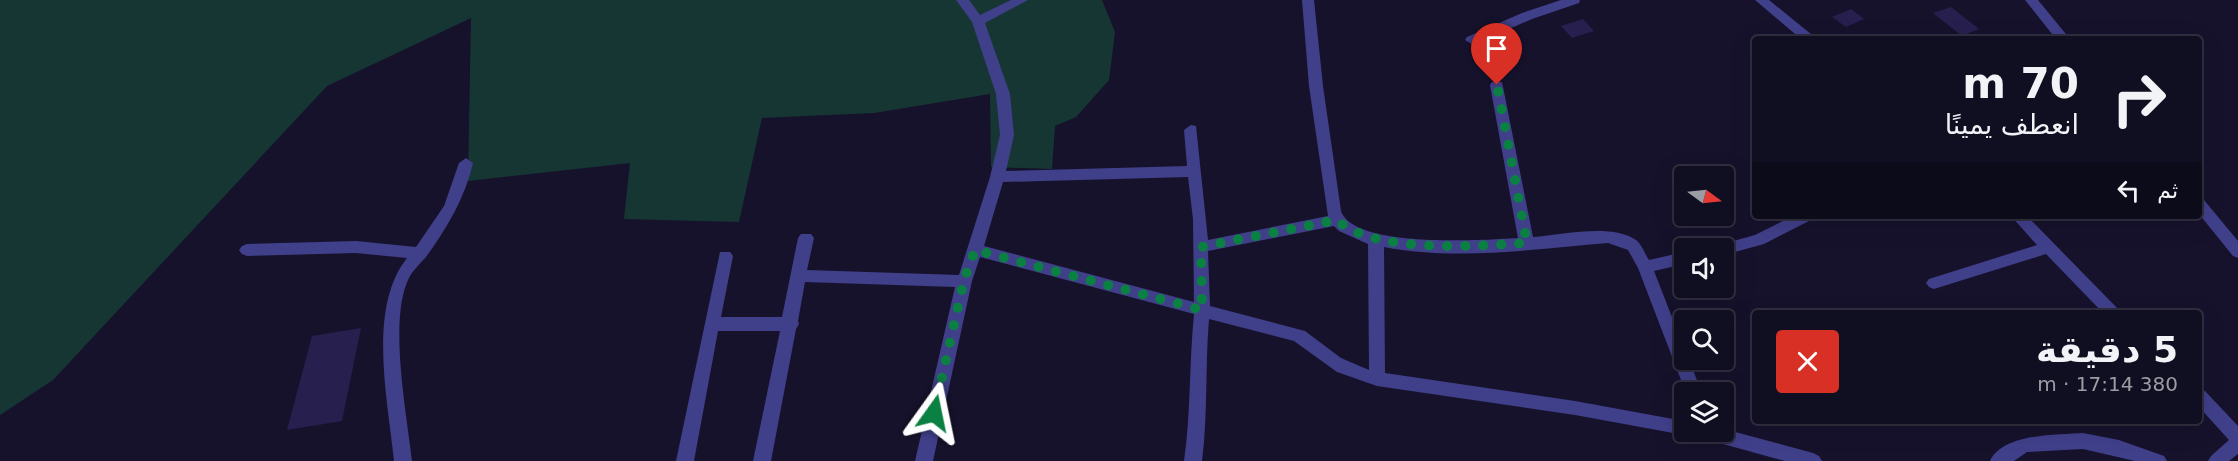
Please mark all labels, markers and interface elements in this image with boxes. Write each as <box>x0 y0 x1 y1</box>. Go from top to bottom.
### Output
pin <box>1471 23 1522 85</box>
icon: arrive <box>1480 32 1513 65</box>
text: 70 m <box>1962 59 2079 108</box>
icon: right <box>2100 60 2178 138</box>
text: انعطف يمينًا <box>1945 109 2079 140</box>
north arrow <box>1674 166 1734 226</box>
map controls <box>1674 166 1734 442</box>
icon: left <box>2112 174 2145 207</box>
text: ثم <box>2157 178 2178 203</box>
button: sound <box>1674 238 1734 298</box>
button: search <box>1674 310 1734 370</box>
text: 5 دقيقة <box>2036 329 2178 370</box>
button: close <box>1776 330 1839 393</box>
text: 380 m · 17:14 <box>2037 372 2178 396</box>
position arrow <box>902 381 966 445</box>
button: layers <box>1674 382 1734 442</box>

